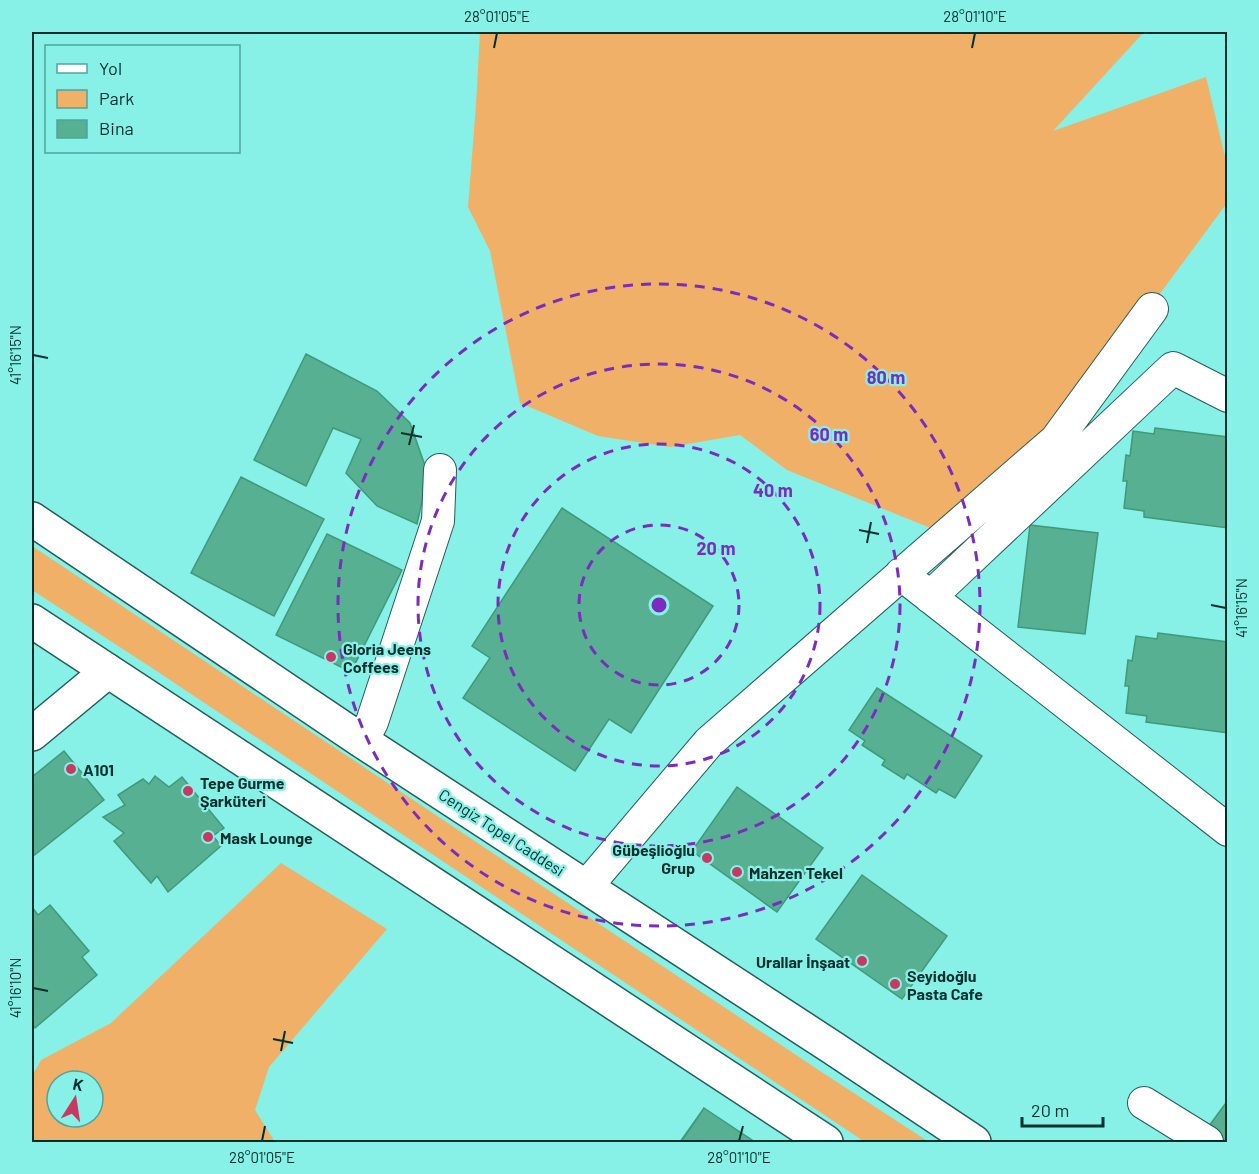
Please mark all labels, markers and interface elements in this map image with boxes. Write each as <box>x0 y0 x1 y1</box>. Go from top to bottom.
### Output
text: 28°01'05"E <box>464 7 530 25</box>
text: 28°01'10"E <box>943 7 1007 25</box>
legend <box>45 45 240 153</box>
text: Yol <box>99 57 122 79</box>
text: Park <box>99 87 134 109</box>
text: Bina <box>99 117 134 139</box>
text: 41°16'15"N <box>6 325 24 385</box>
text: 80 m <box>867 366 905 388</box>
text: 60 m <box>810 423 848 445</box>
text: 40 m <box>753 479 793 501</box>
text: 20 m <box>697 537 735 559</box>
text: 41°16'15"N <box>1232 578 1250 638</box>
centre of rings <box>649 595 669 615</box>
place label: Gloria Jeens Coffees <box>343 639 431 676</box>
marker: Gloria Jeens Coffees <box>324 650 338 664</box>
place label: A101 <box>83 760 114 779</box>
marker: A101 <box>64 762 78 776</box>
place label: Tepe Gurme Şarküteri <box>200 773 285 810</box>
marker: Tepe Gurme Şarküteri <box>181 784 195 798</box>
street label: Cengiz Topel Caddesi <box>436 784 568 880</box>
place label: Mask Lounge <box>220 828 313 847</box>
marker: Mask Lounge <box>201 830 215 844</box>
place label: Gübeşlioğlu Grup <box>612 840 695 877</box>
marker: Gübeşlioğlu Grup <box>700 851 714 865</box>
place label: Mahzen Tekel <box>749 863 843 882</box>
marker: Mahzen Tekel <box>730 865 744 879</box>
place label: Urallar İnşaat <box>756 952 850 971</box>
marker: Urallar İnşaat <box>855 954 869 968</box>
text: 41°16'10"N <box>6 958 24 1018</box>
place label: Seyidoğlu Pasta Cafe <box>907 966 983 1003</box>
marker: Seyidoğlu Pasta Cafe <box>888 977 902 991</box>
north arrow <box>45 1069 105 1129</box>
text: K <box>71 1074 85 1094</box>
scale bar <box>1022 1090 1103 1128</box>
text: 20 m <box>1031 1099 1069 1121</box>
text: 28°01'05"E <box>229 1148 295 1166</box>
text: 28°01'10"E <box>707 1148 771 1166</box>

